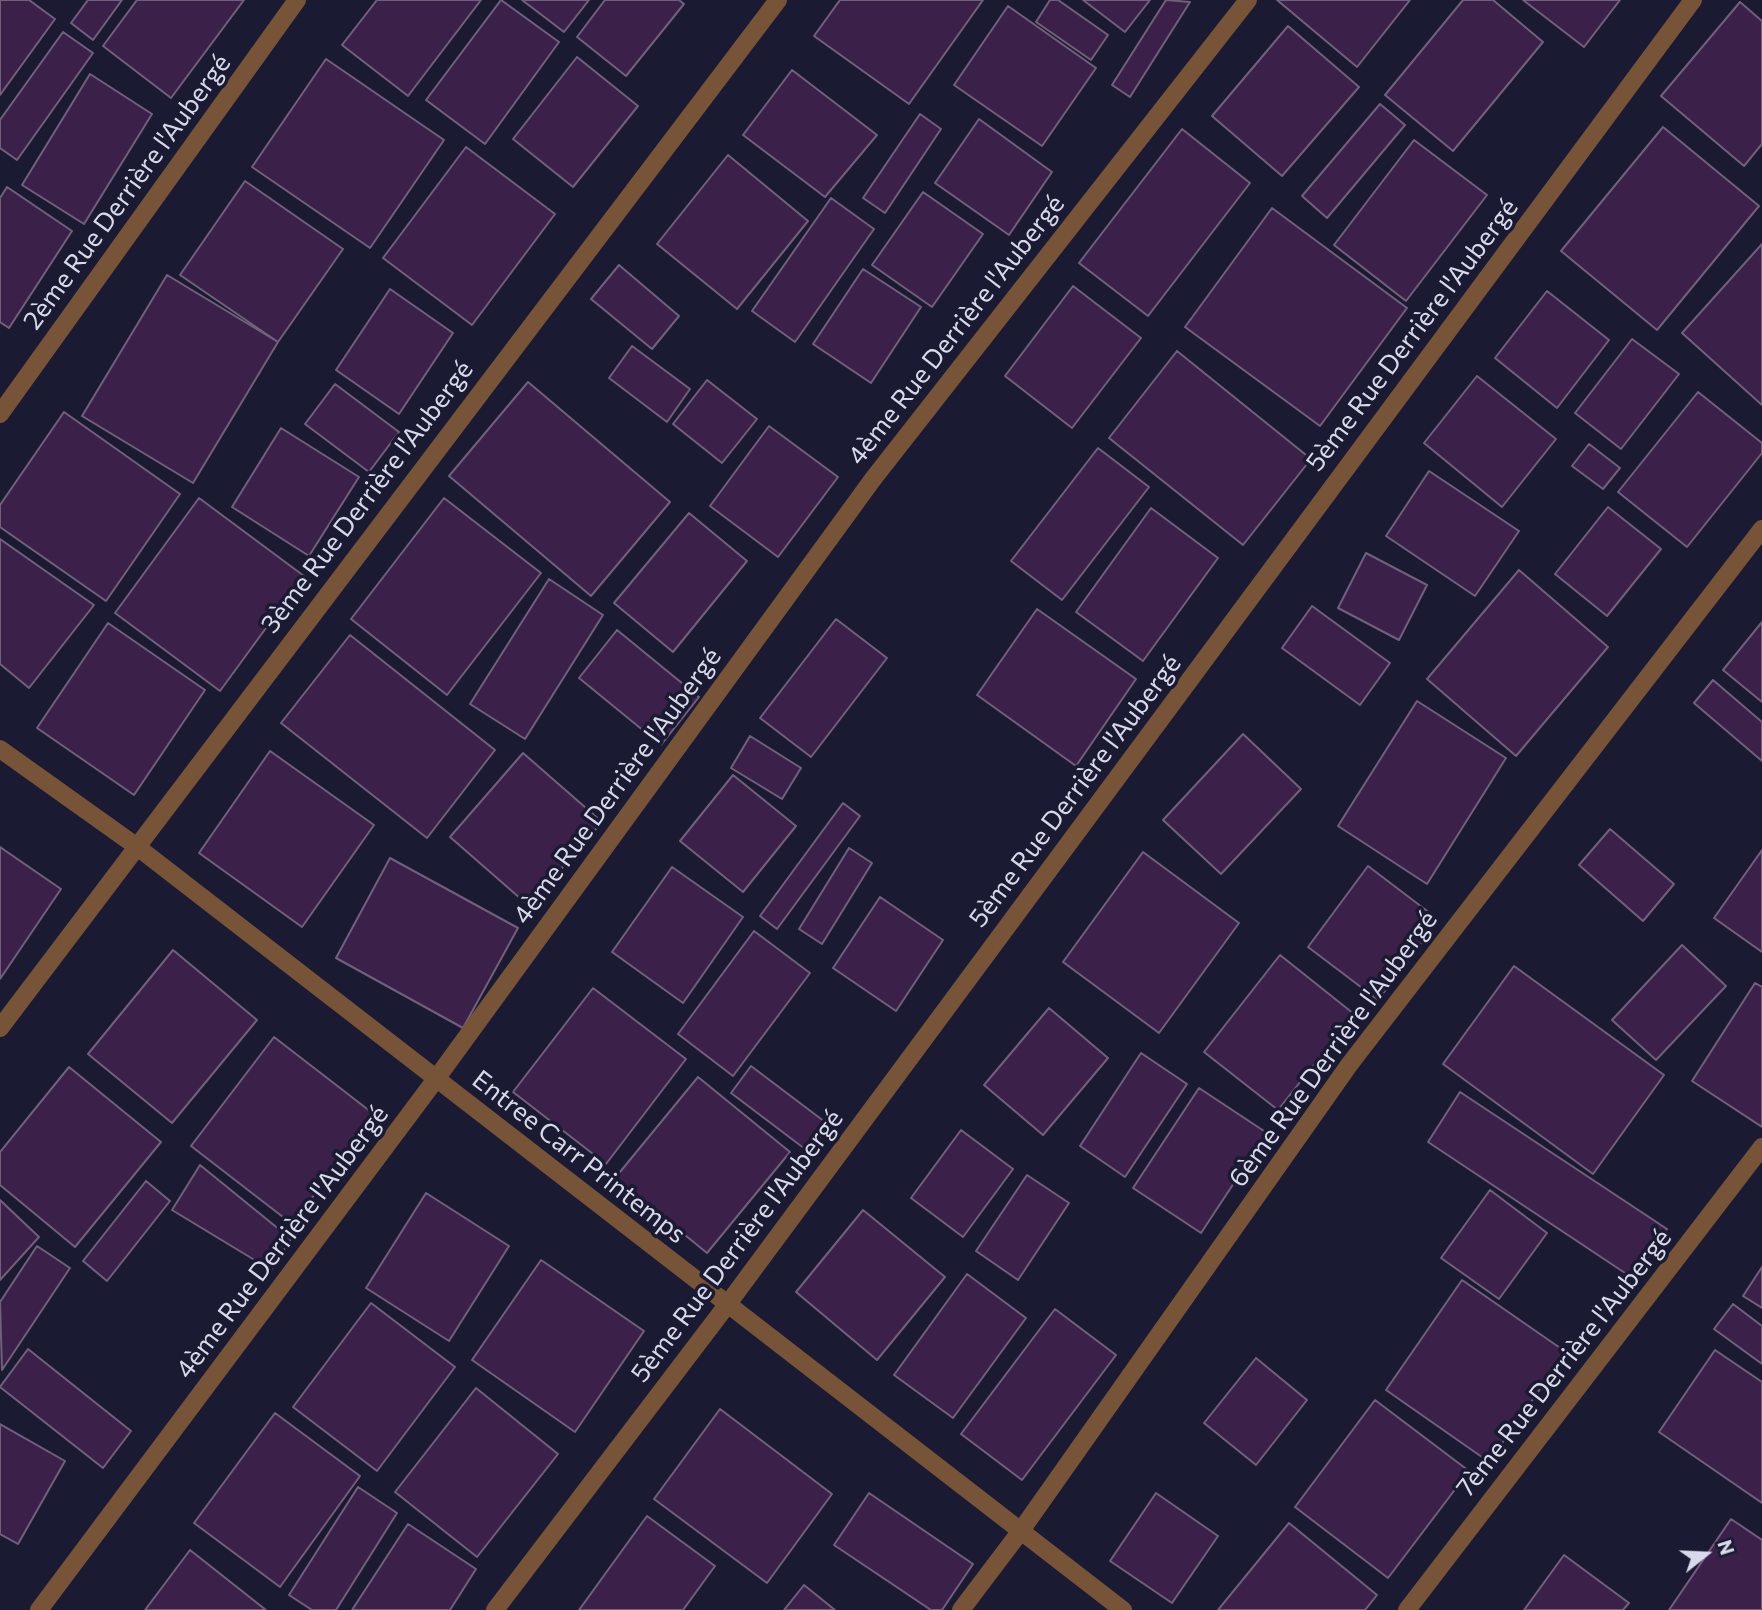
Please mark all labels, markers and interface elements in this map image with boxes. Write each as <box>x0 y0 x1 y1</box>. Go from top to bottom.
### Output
street label: 2ème Rue Derrière l'Aubergé <box>17 48 237 336</box>
street label: 4ème Rue Derrière l'Aubergé <box>841 189 1071 471</box>
street label: 5ème Rue Derrière l'Aubergé <box>1299 193 1525 477</box>
street label: 3ème Rue Derrière l'Aubergé <box>254 355 480 639</box>
street label: 4ème Rue Derrière l'Aubergé <box>506 642 728 930</box>
street label: 5ème Rue Derrière l'Aubergé <box>962 649 1188 933</box>
street label: 6ème Rue Derrière l'Aubergé <box>1222 905 1444 1193</box>
street label: Entree Carr Printemps <box>466 1064 692 1250</box>
street label: 4ème Rue Derrière l'Aubergé <box>169 1099 395 1385</box>
street label: 5ème Rue Derrière l'Aubergé <box>624 1104 850 1388</box>
street label: 7ème Rue Derrière l'Aubergé <box>1450 1223 1678 1503</box>
north arrow <box>1671 1519 1741 1589</box>
text: N <box>1713 1537 1740 1558</box>

